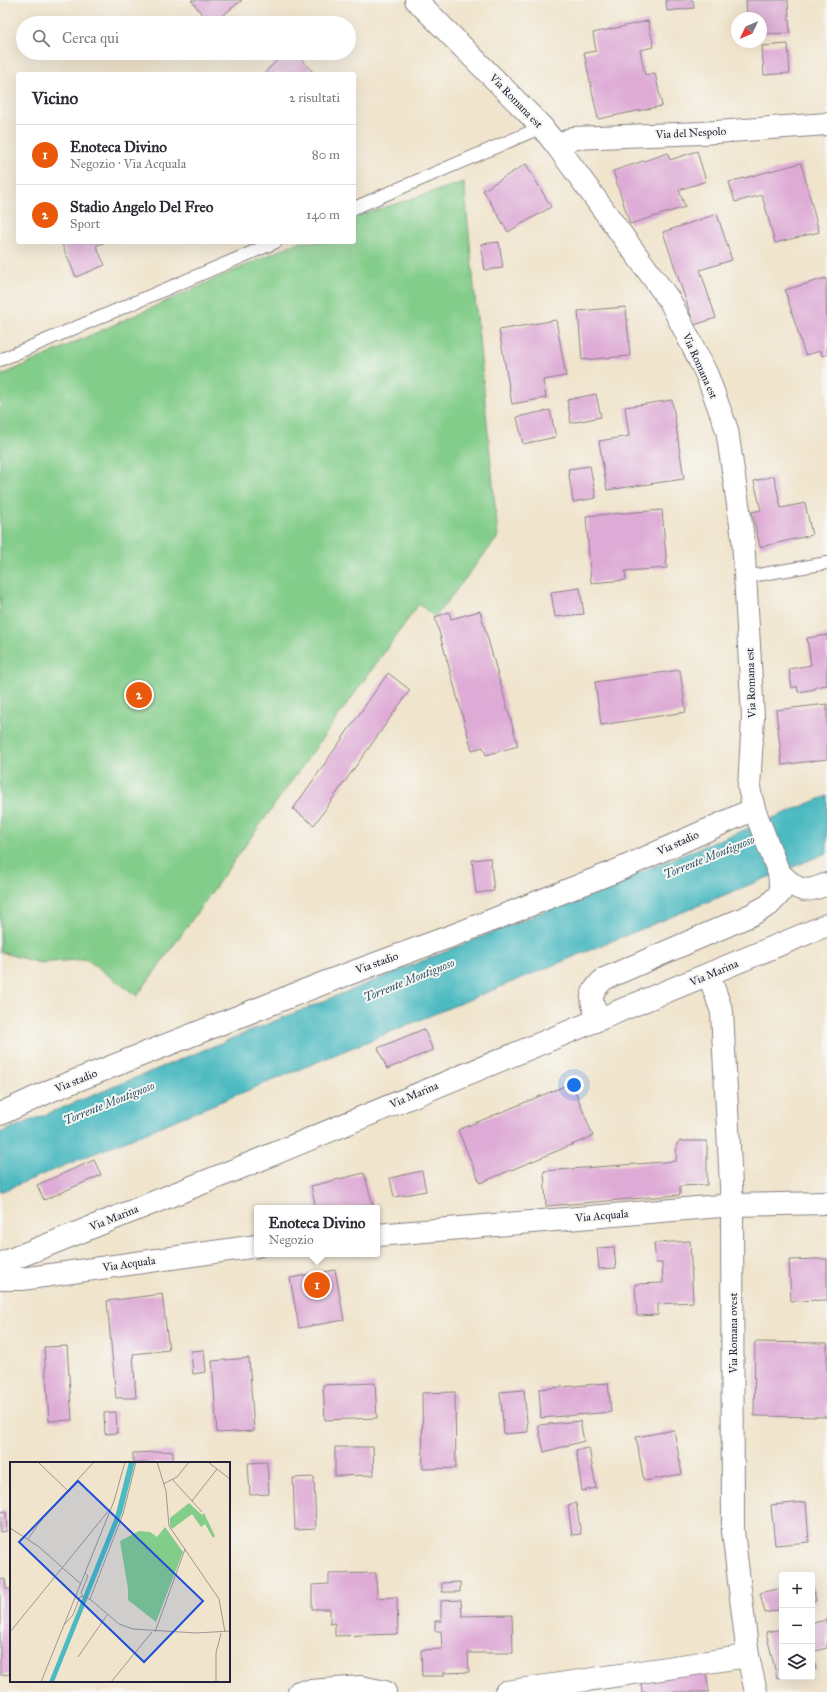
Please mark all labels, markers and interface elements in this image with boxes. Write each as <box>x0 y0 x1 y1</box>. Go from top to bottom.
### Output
north arrow <box>731 12 767 48</box>
search box <box>16 16 356 60</box>
icon: search <box>30 27 52 49</box>
text: Cerca qui <box>62 29 119 47</box>
street label: Via Romana est <box>486 70 545 131</box>
text: Vicino <box>32 88 78 109</box>
text: 2 risultati <box>289 90 340 106</box>
street label: Via del Nespolo <box>654 125 727 141</box>
text: Enoteca Divino <box>70 138 167 156</box>
text: 1 <box>42 147 48 163</box>
text: 80 m <box>312 147 340 163</box>
text: Negozio · Via Acquala <box>70 156 186 172</box>
text: Stadio Angelo Del Freo <box>70 198 213 216</box>
text: 2 <box>42 207 48 223</box>
text: 140 m <box>306 207 340 223</box>
text: Sport <box>70 216 100 232</box>
street label: Via Romana est <box>679 330 720 401</box>
street label: Via Romana est <box>743 648 759 719</box>
pin: 2 <box>126 680 152 710</box>
street label: Via stadio <box>654 828 701 858</box>
water label: Torrente Montignoso <box>662 832 757 882</box>
street label: Via stadio <box>353 949 400 977</box>
water label: Torrente Montignoso <box>362 955 457 1005</box>
street label: Via Marina <box>687 957 741 989</box>
street label: Via stadio <box>52 1067 99 1096</box>
your location <box>564 1075 584 1095</box>
water label: Torrente Montignoso <box>62 1078 157 1128</box>
street label: Via Marina <box>387 1079 441 1111</box>
street label: Via Marina <box>87 1202 141 1234</box>
popup <box>254 1205 380 1257</box>
street label: Via Acquala <box>574 1207 629 1226</box>
text: Enoteca Divino <box>269 1214 365 1232</box>
text: Negozio <box>269 1232 314 1248</box>
street label: Via Acquala <box>101 1254 157 1275</box>
pin: 1 <box>304 1270 330 1300</box>
street label: Via Romana ovest <box>727 1292 740 1374</box>
inset map <box>10 1462 230 1682</box>
map controls <box>779 1572 815 1680</box>
button: + <box>779 1572 815 1608</box>
button: − <box>779 1608 815 1644</box>
button: layers <box>779 1644 815 1680</box>

